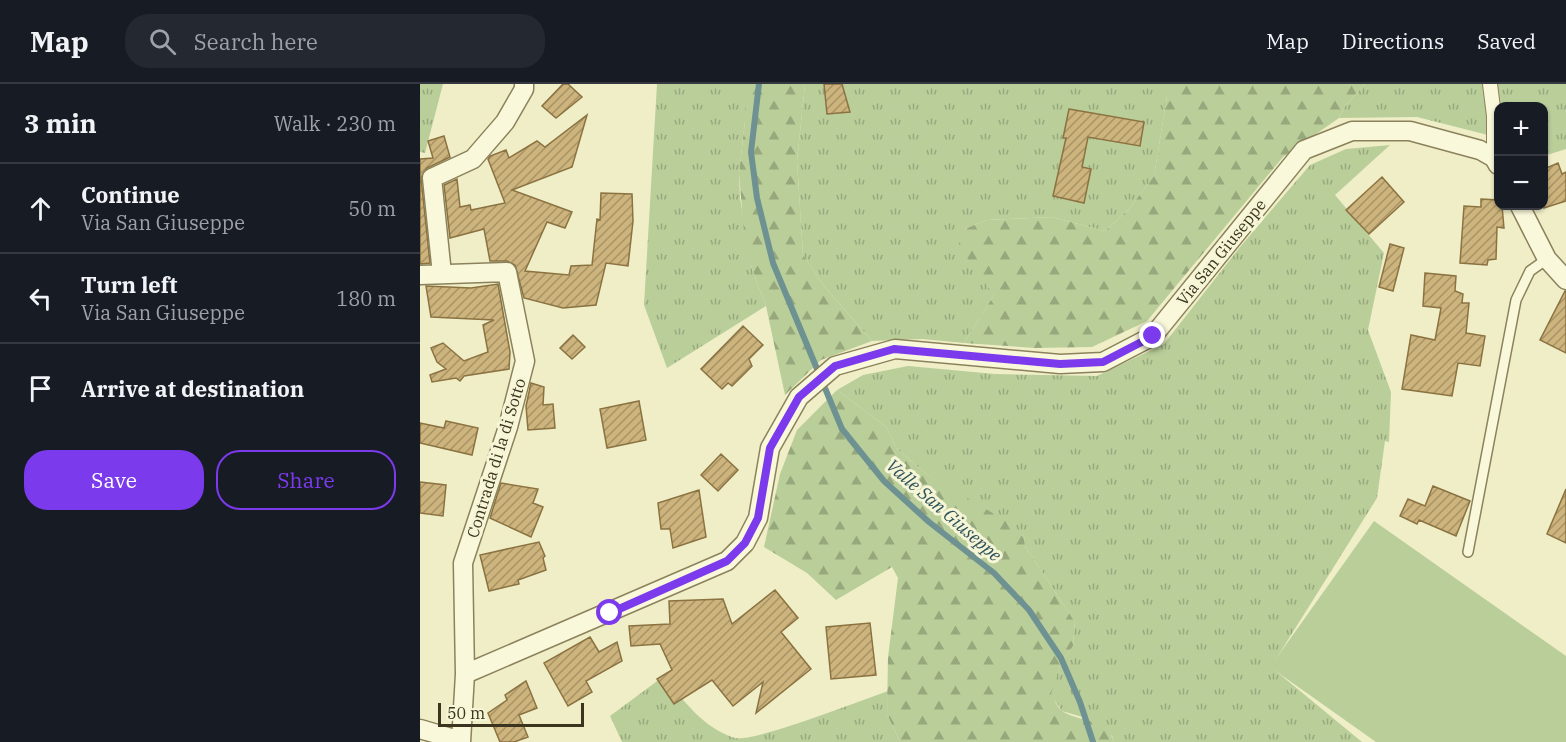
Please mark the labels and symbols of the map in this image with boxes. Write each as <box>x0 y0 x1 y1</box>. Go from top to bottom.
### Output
street label: Via San Giuseppe <box>1172 195 1270 309</box>
route end <box>1139 322 1165 348</box>
street label: Contrada di la di Sotto <box>462 376 530 540</box>
water label: Valle San Giuseppe <box>882 454 1006 566</box>
route start <box>596 599 622 625</box>
scale bar <box>438 700 584 728</box>

